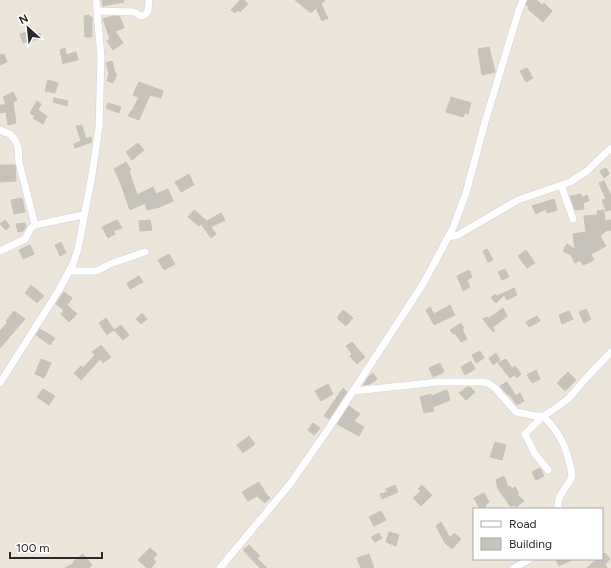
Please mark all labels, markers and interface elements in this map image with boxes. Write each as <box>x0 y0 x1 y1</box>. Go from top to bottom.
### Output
north arrow <box>8 8 48 48</box>
text: N <box>17 12 30 27</box>
legend <box>473 508 603 560</box>
text: Road <box>509 517 537 531</box>
scale bar <box>10 534 102 560</box>
text: Building <box>509 537 552 551</box>
text: 100 m <box>16 541 50 555</box>

